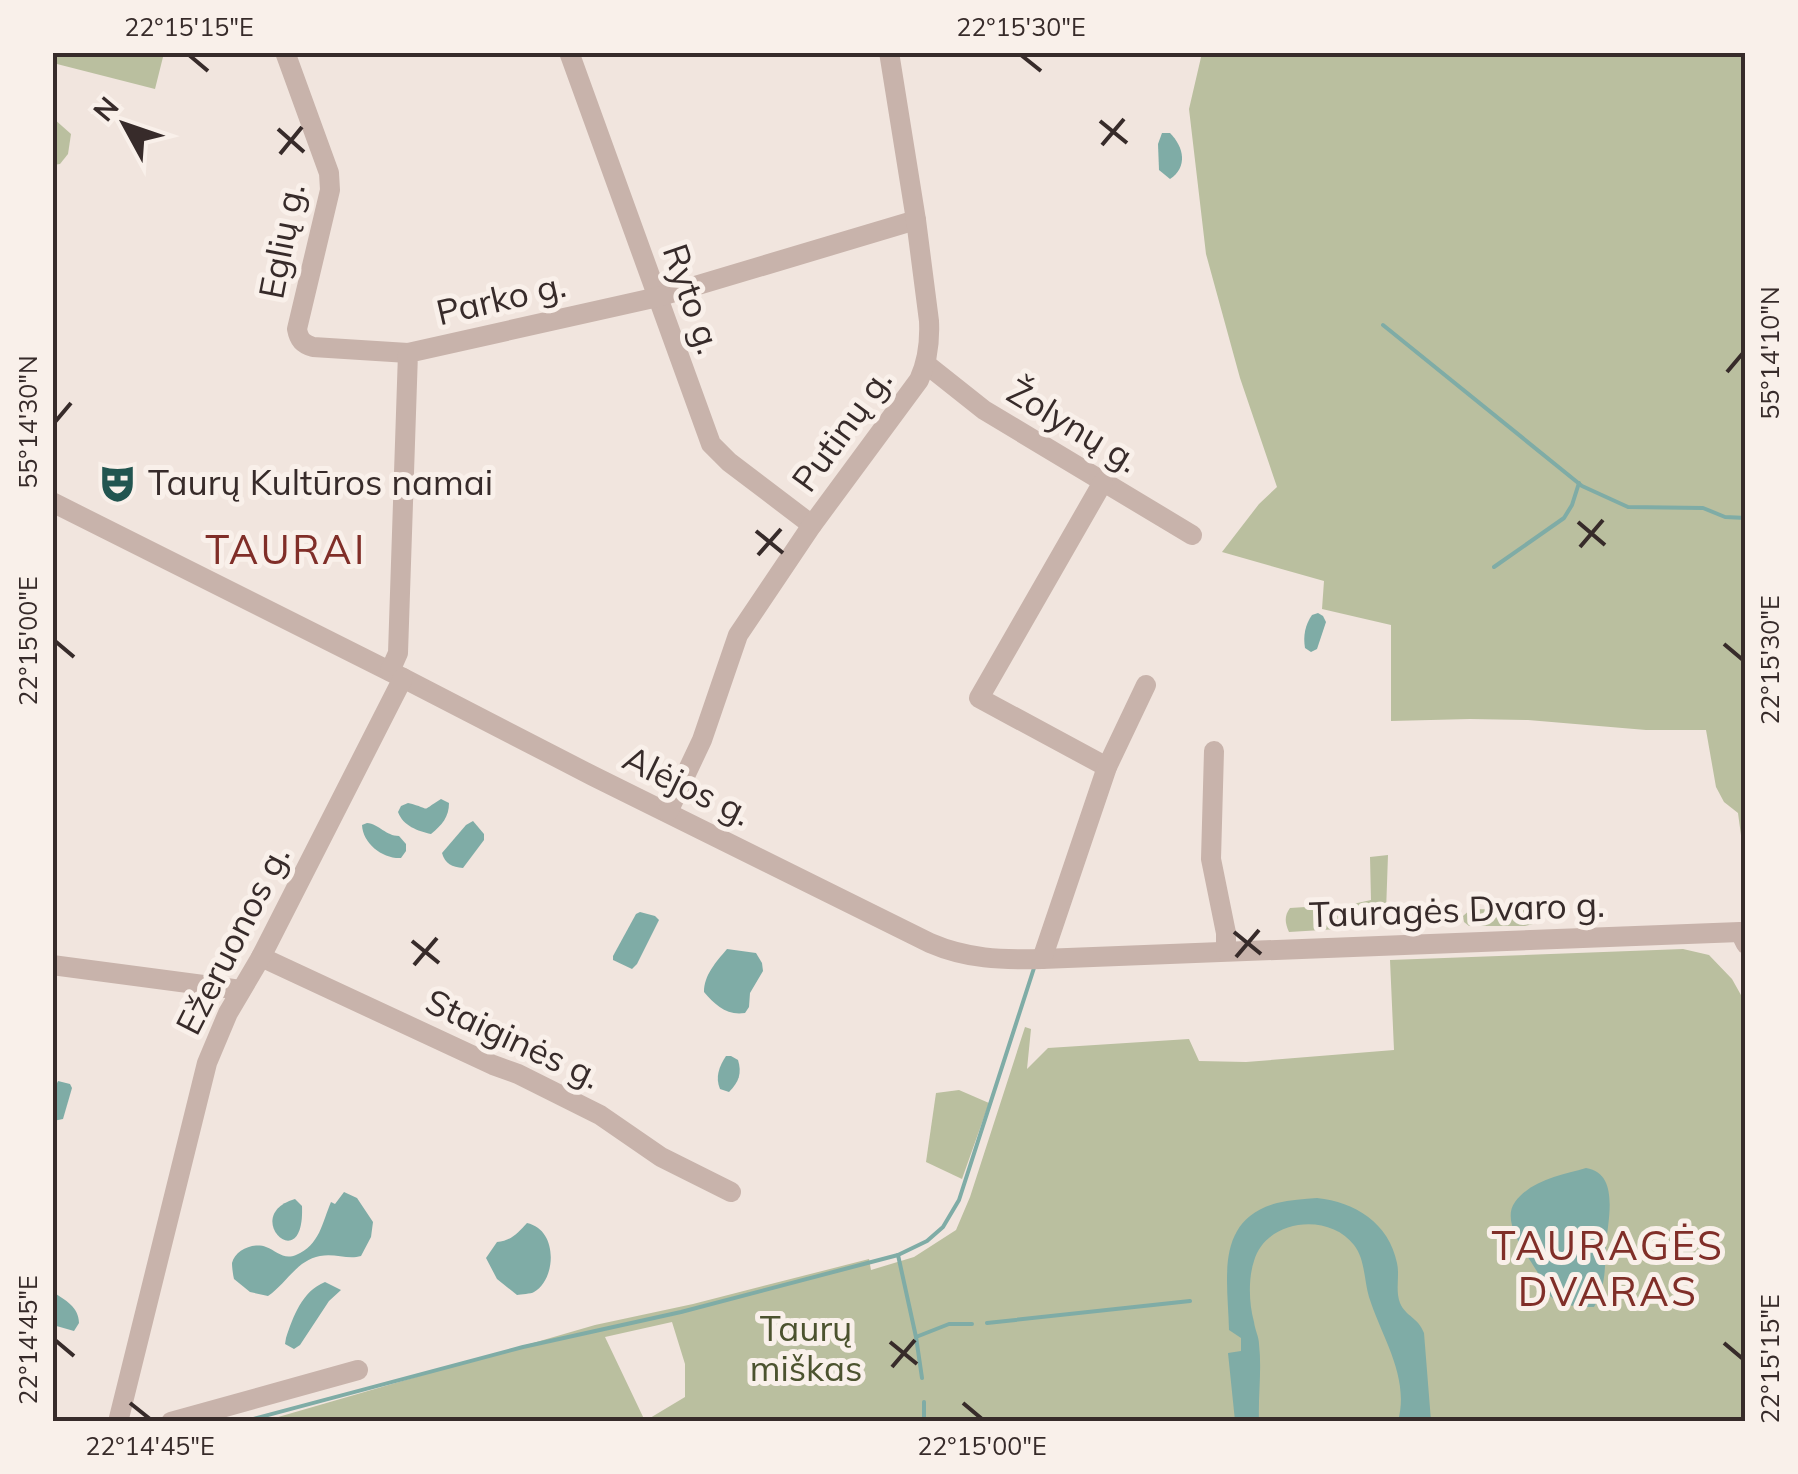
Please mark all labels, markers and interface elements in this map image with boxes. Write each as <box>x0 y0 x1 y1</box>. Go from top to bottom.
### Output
text: 22°15'15"E <box>124 11 254 42</box>
text: 22°15'30"E <box>956 11 1086 42</box>
north arrow <box>75 75 175 175</box>
text: N <box>85 89 126 128</box>
street label: Eglių g. <box>248 179 314 302</box>
street label: Ryto g. <box>654 238 732 359</box>
street label: Parko g. <box>432 262 570 334</box>
text: 55°14'10"N <box>1754 286 1785 420</box>
text: 55°14'30"N <box>12 355 43 489</box>
street label: Putinų g. <box>782 359 901 500</box>
street label: Žolynų g. <box>1000 369 1147 482</box>
place label: Taurų Kultūros namai <box>148 460 493 504</box>
theatre icon: Taurų Kultūros namai <box>97 462 139 504</box>
district label: TAURAI <box>205 524 367 574</box>
text: 22°15'00"E <box>12 576 43 706</box>
text: 22°15'30"E <box>1754 595 1785 725</box>
street label: Alėjos g. <box>616 735 759 835</box>
street label: Ežeruonos g. <box>166 838 299 1041</box>
street label: Tauragės Dvaro g. <box>1308 882 1606 936</box>
street label: Staiginės g. <box>419 978 608 1098</box>
district label: TAURAGĖS DVARAS <box>1492 1220 1724 1316</box>
text: 22°14'45"E <box>12 1275 43 1405</box>
text: 22°15'15"E <box>1754 1294 1785 1424</box>
park label: Taurų miškas <box>750 1306 862 1390</box>
text: 22°14'45"E <box>85 1430 215 1461</box>
text: 22°15'00"E <box>917 1430 1047 1461</box>

